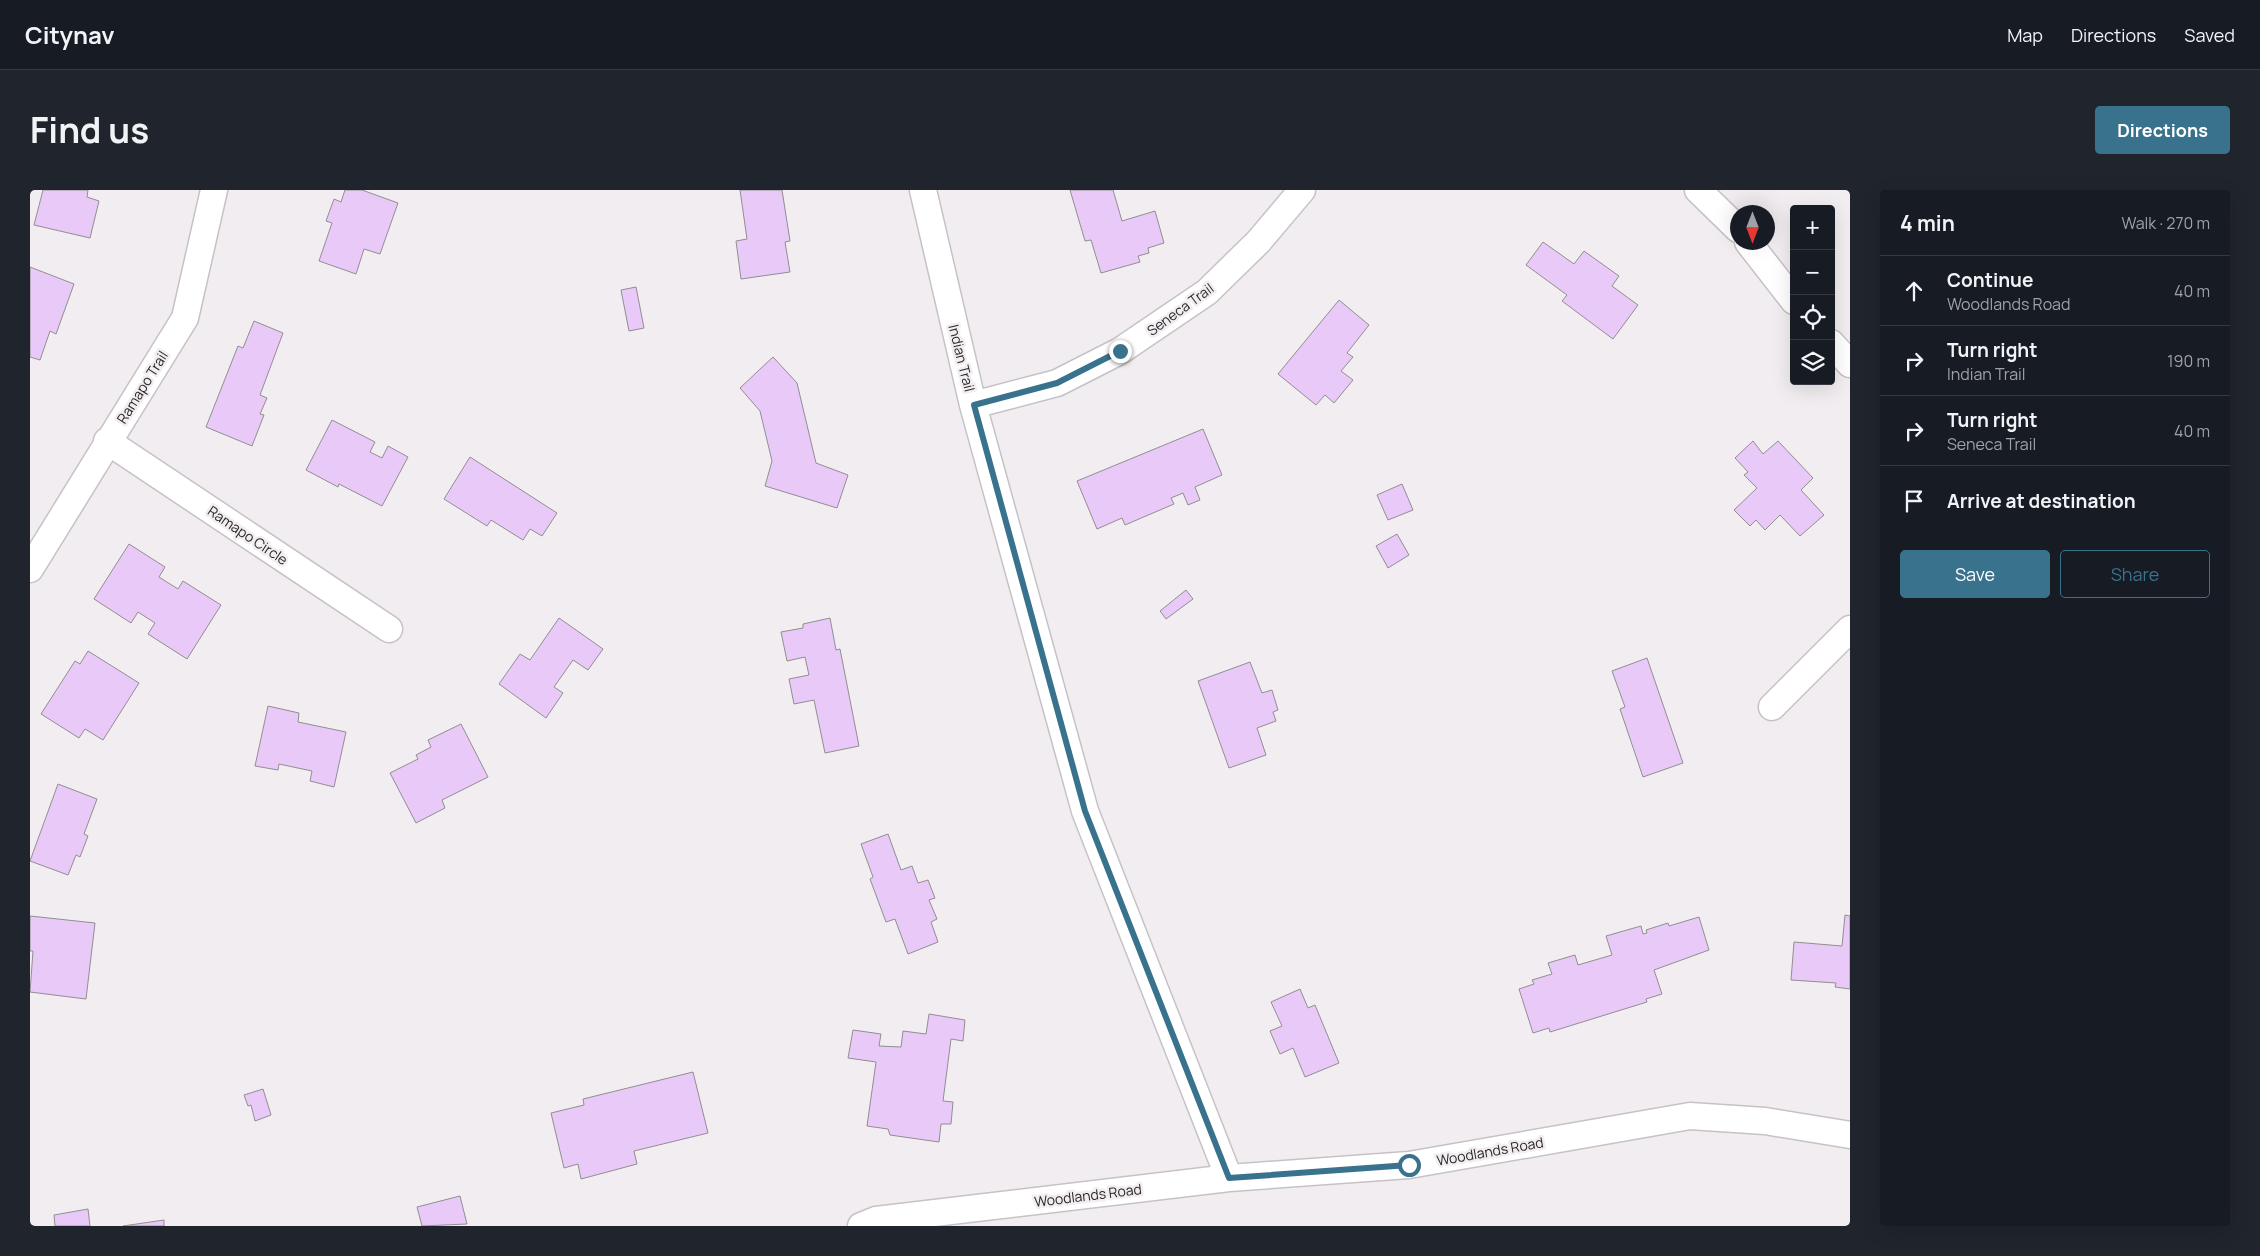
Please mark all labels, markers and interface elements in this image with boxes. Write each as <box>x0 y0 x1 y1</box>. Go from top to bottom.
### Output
text: Citynav <box>25 18 115 51</box>
text: Map <box>2007 23 2043 47</box>
text: Directions <box>2071 23 2156 47</box>
text: Saved <box>2184 23 2235 47</box>
text: Find us <box>30 106 149 154</box>
button: Directions <box>2095 106 2230 154</box>
north arrow <box>1730 205 1775 250</box>
map controls <box>1790 205 1835 385</box>
button: + <box>1790 205 1835 250</box>
text: 4 min <box>1900 209 1955 237</box>
text: Walk · 270 m <box>2121 212 2210 234</box>
button: − <box>1790 250 1835 295</box>
text: Continue <box>1947 267 2033 293</box>
icon: ahead <box>1900 277 1928 305</box>
street label: Seneca Trail <box>1143 278 1217 340</box>
text: 40 m <box>2174 280 2210 302</box>
text: Woodlands Road <box>1947 293 2071 315</box>
button: locate <box>1790 295 1835 340</box>
street label: Indian Trail <box>944 322 980 394</box>
text: Turn right <box>1947 337 2037 363</box>
route end <box>1109 340 1132 363</box>
button: layers <box>1790 340 1835 385</box>
street label: Ramapo Trail <box>112 347 172 427</box>
icon: right <box>1900 347 1928 375</box>
text: 190 m <box>2167 350 2210 372</box>
text: Indian Trail <box>1947 363 2026 385</box>
text: Turn right <box>1947 407 2037 433</box>
icon: right <box>1900 417 1928 445</box>
text: 40 m <box>2174 420 2210 442</box>
text: Seneca Trail <box>1947 433 2036 455</box>
icon: arrive <box>1900 487 1928 515</box>
text: Arrive at destination <box>1947 488 2136 514</box>
street label: Ramapo Circle <box>204 501 292 569</box>
button: Save <box>1900 550 2050 598</box>
button: Share <box>2060 550 2210 598</box>
street label: Woodlands Road <box>1435 1132 1545 1170</box>
route start <box>1398 1154 1421 1177</box>
street label: Woodlands Road <box>1033 1179 1143 1211</box>

